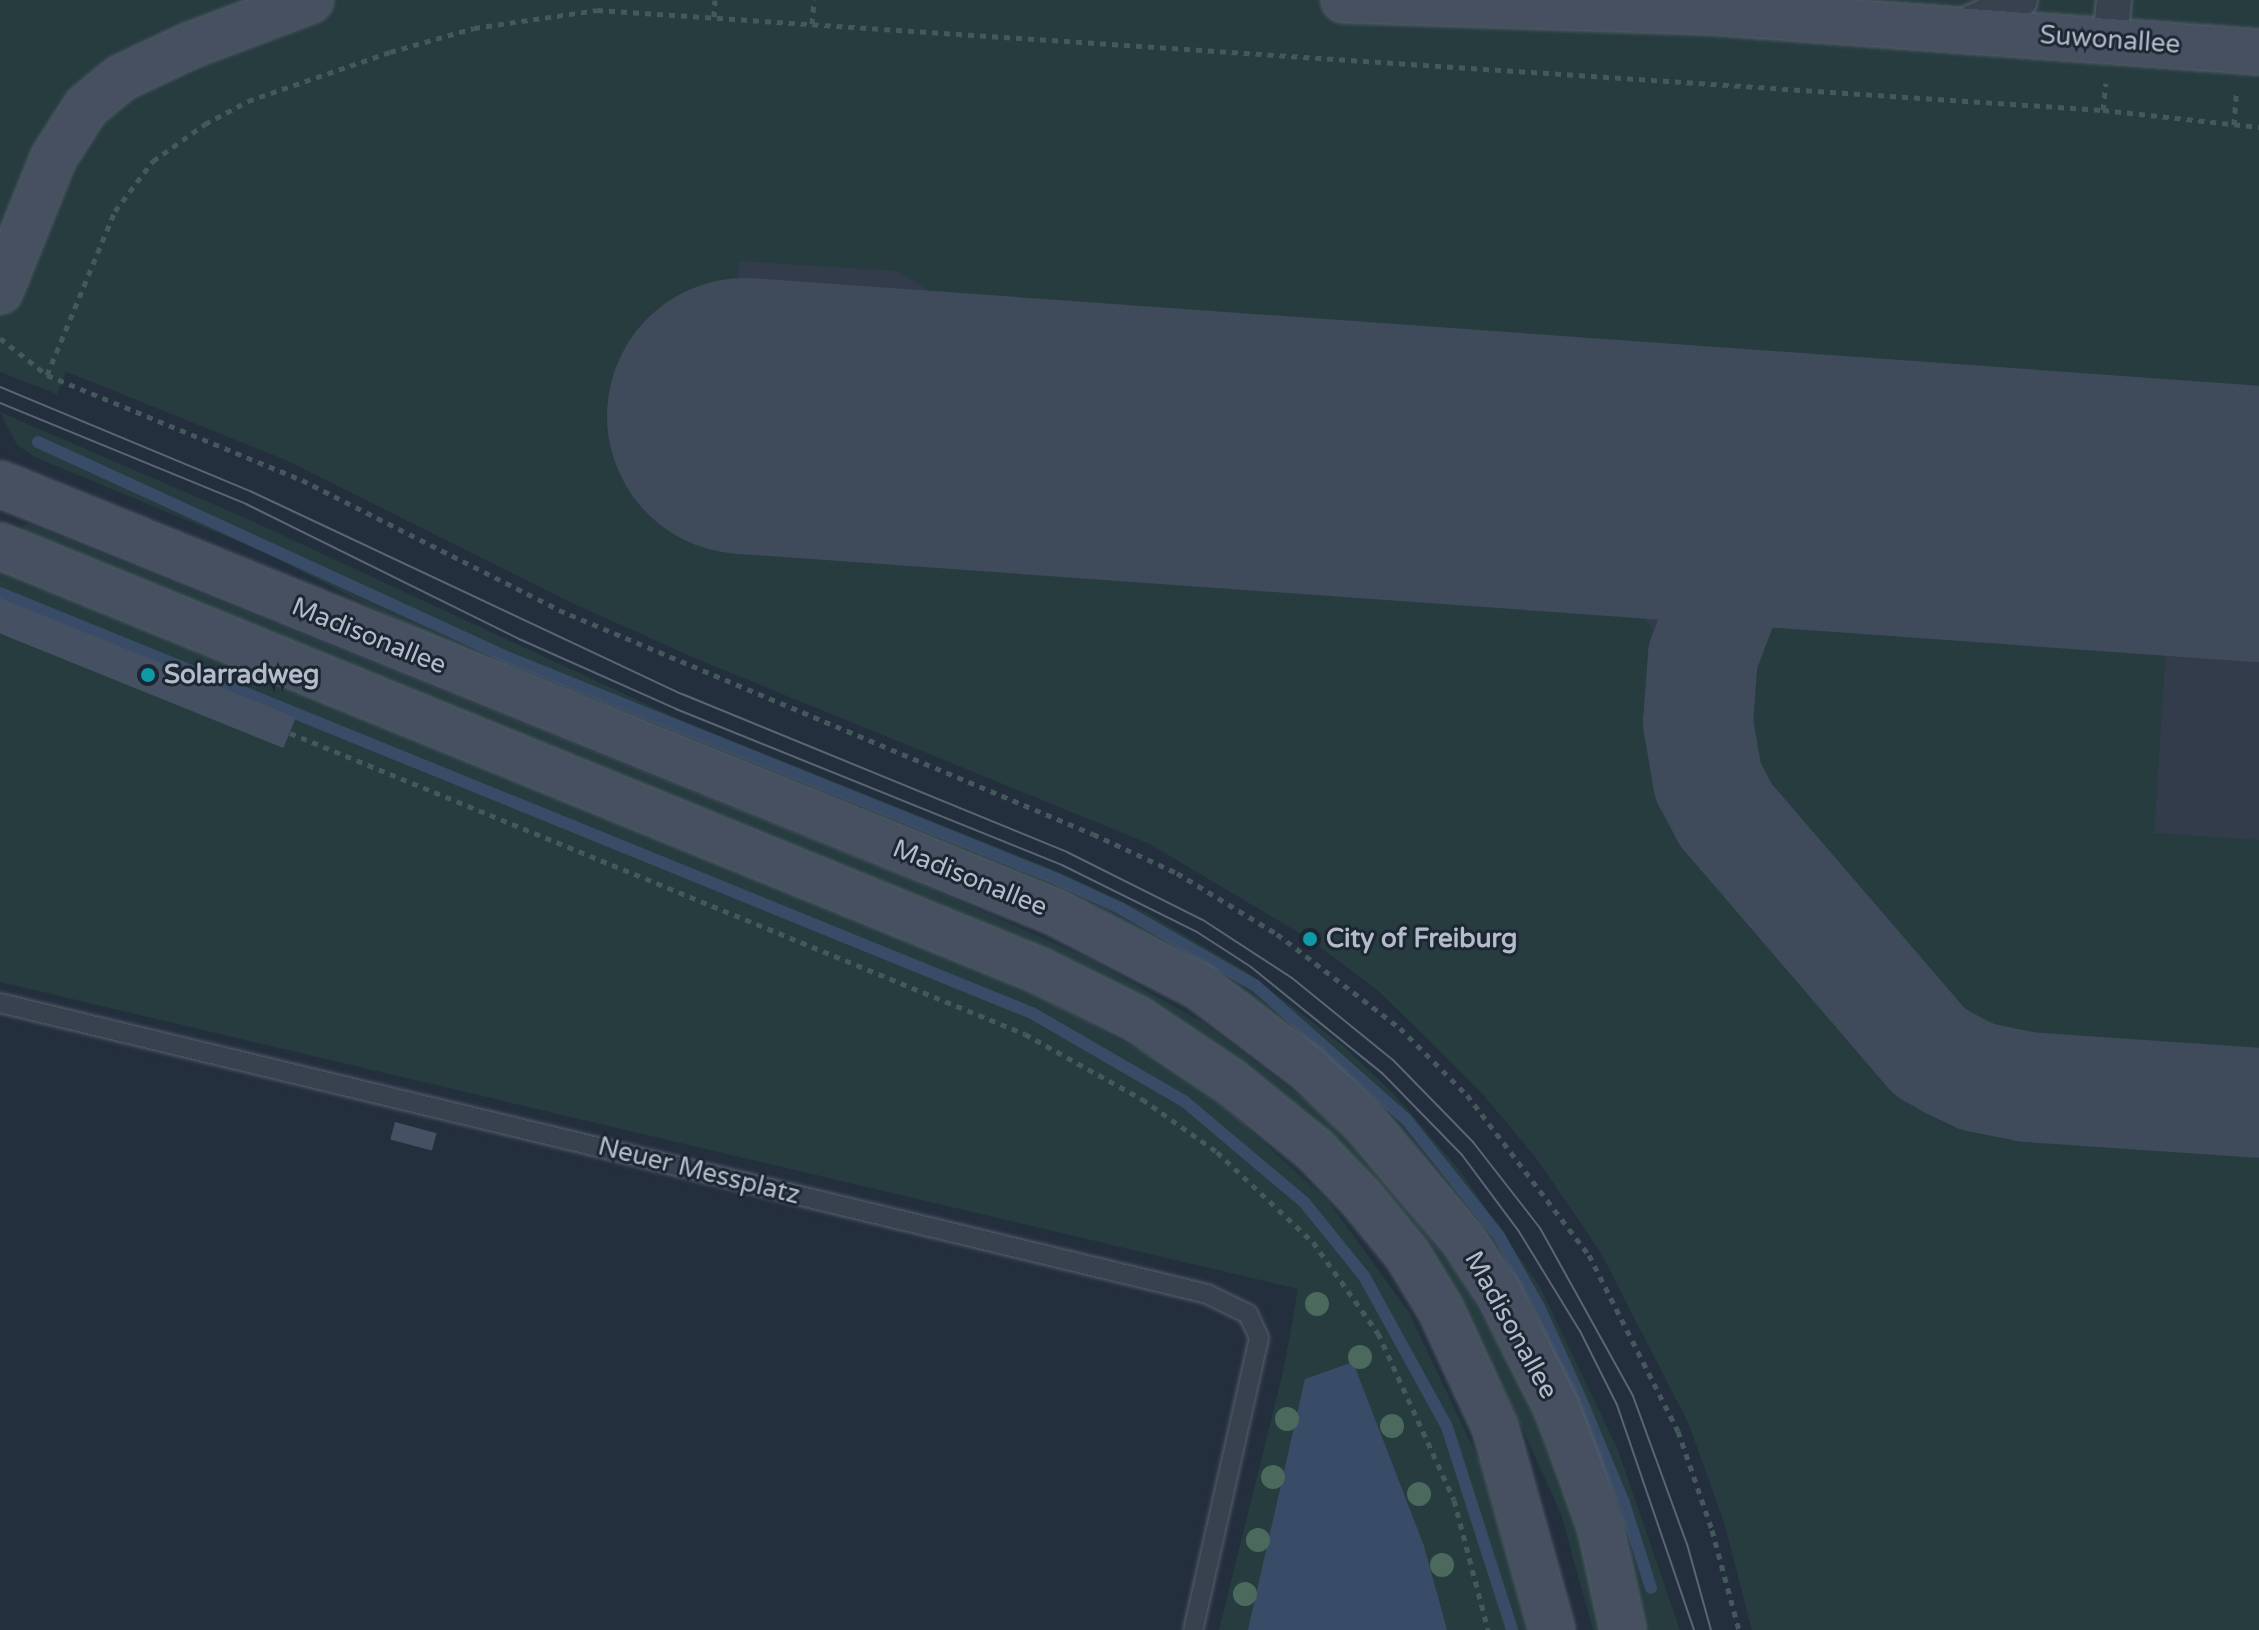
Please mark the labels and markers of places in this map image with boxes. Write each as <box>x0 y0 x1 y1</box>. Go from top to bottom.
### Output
place label: Solarradweg <box>164 659 319 691</box>
marker: Solarradweg <box>139 666 157 684</box>
place label: City of Freiburg <box>1326 923 1518 955</box>
marker: City of Freiburg <box>1301 930 1319 948</box>

